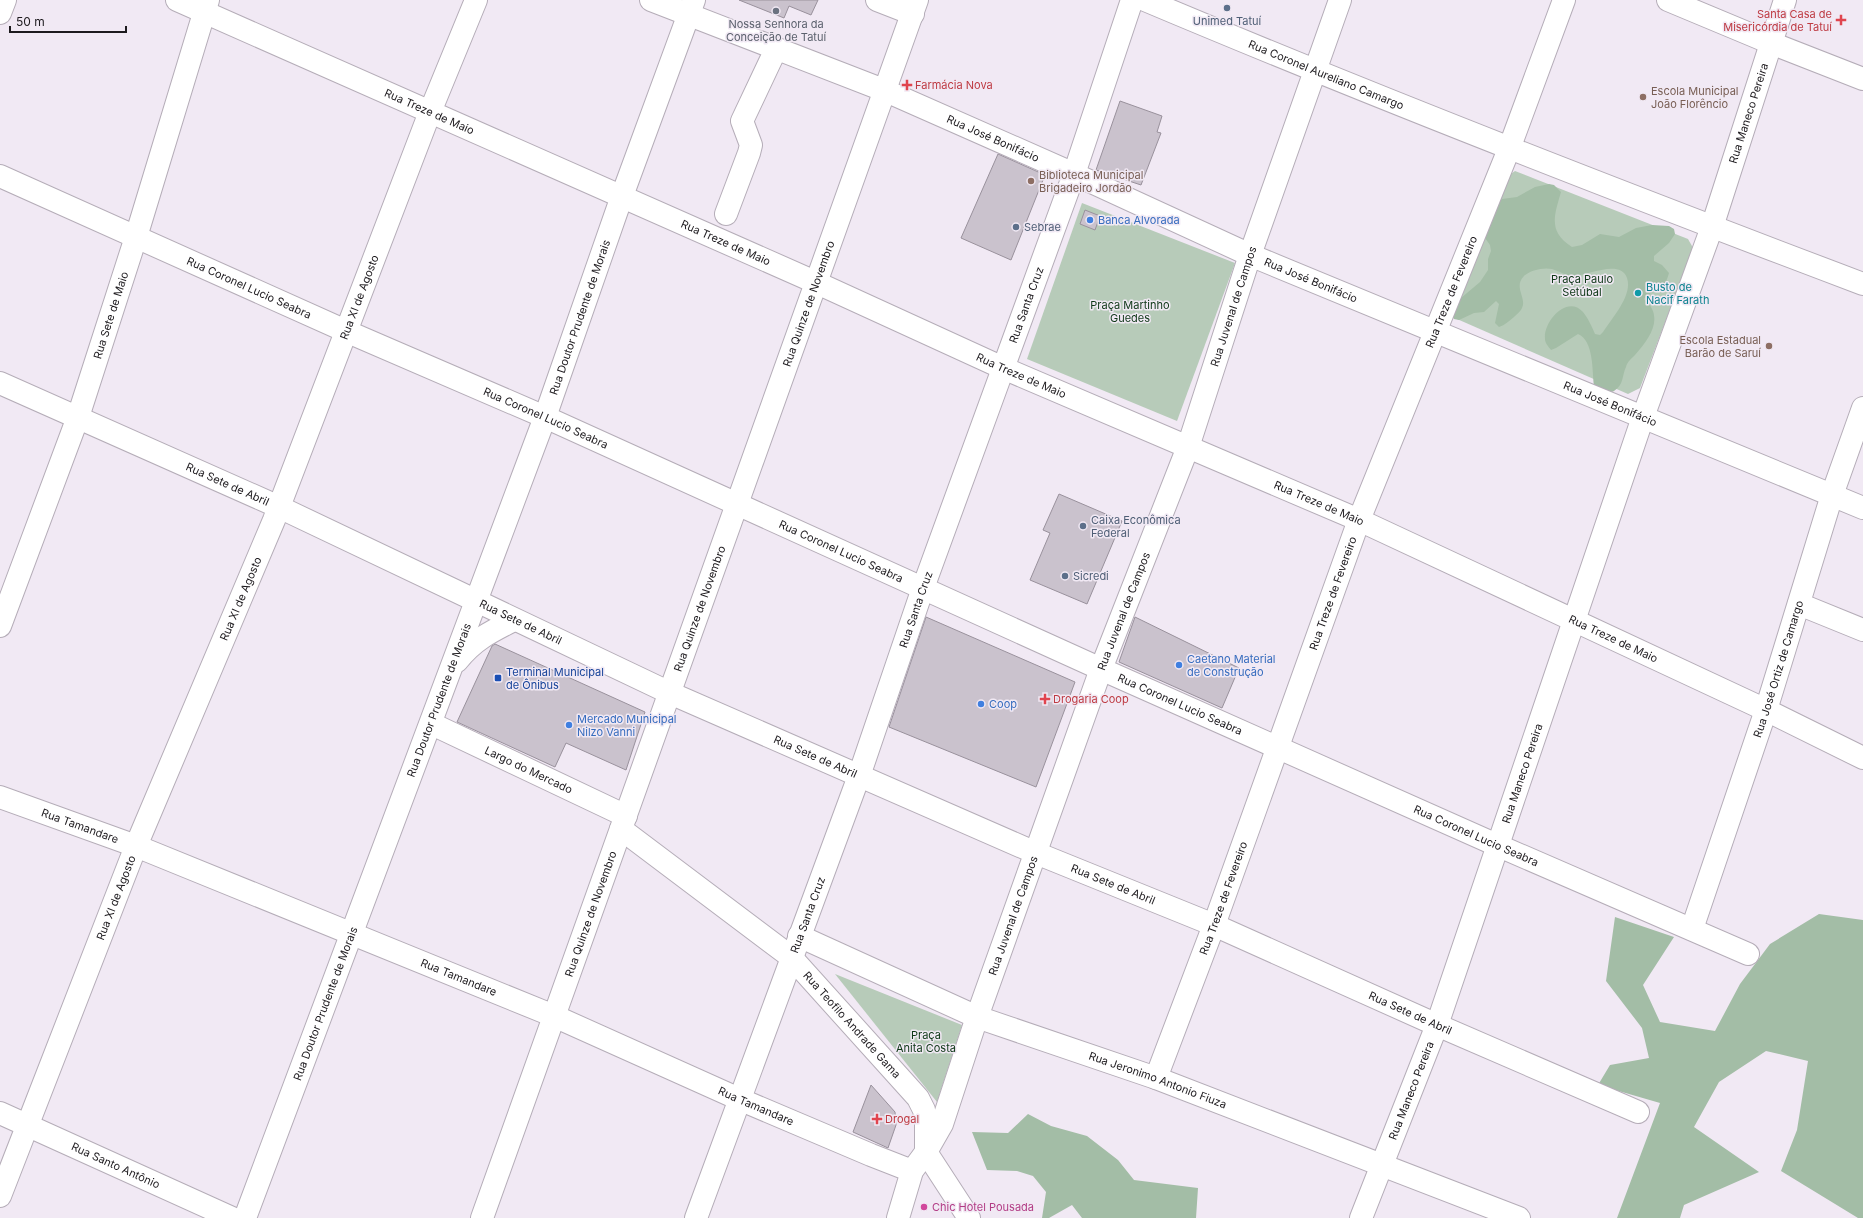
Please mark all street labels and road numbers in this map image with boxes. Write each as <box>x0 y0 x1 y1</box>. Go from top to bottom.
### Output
street label: Rua Coronel Aureliano Camargo <box>1246 37 1406 113</box>
street label: Rua Maneco Pereira <box>1726 61 1771 165</box>
street label: Rua Treze de Maio <box>382 86 477 138</box>
street label: Rua José Bonifácio <box>945 112 1042 165</box>
street label: Rua Treze de Maio <box>679 217 773 269</box>
street label: Rua Treze de Fevereiro <box>1422 233 1480 350</box>
street label: Rua Doutor Prudente de Morais <box>546 238 613 397</box>
street label: Rua Quinze de Novembro <box>780 238 838 368</box>
street label: Rua Juvenal de Campos <box>1207 244 1260 369</box>
street label: Rua XI de Agosto <box>337 253 382 342</box>
street label: Rua Coronel Lucio Seabra <box>185 254 314 322</box>
street label: Rua José Bonifácio <box>1262 255 1360 306</box>
street label: Rua Santa Cruz <box>1006 265 1047 345</box>
street label: Rua Sete de Maio <box>90 269 132 361</box>
street label: Rua Treze de Maio <box>974 350 1069 401</box>
street label: Rua José Bonifácio <box>1561 378 1659 429</box>
street label: Rua Coronel Lucio Seabra <box>481 384 610 452</box>
street label: Rua Sete de Abril <box>184 460 271 509</box>
street label: Rua Treze de Maio <box>1272 478 1367 529</box>
street label: Rua Coronel Lucio Seabra <box>777 517 906 585</box>
street label: Rua Treze de Fevereiro <box>1306 534 1360 652</box>
street label: Rua Quinze de Novembro <box>671 543 729 674</box>
street label: Rua Juvenal de Campos <box>1094 550 1153 672</box>
street label: Rua XI de Agosto <box>217 554 265 643</box>
street label: Rua Santa Cruz <box>896 569 936 650</box>
street label: Rua Sete de Abril <box>477 596 564 648</box>
street label: Rua José Ortiz de Camargo <box>1750 598 1806 739</box>
street label: Rua Treze de Maio <box>1567 612 1660 666</box>
street label: Rua Doutor Prudente de Morais <box>404 621 474 779</box>
street label: Rua Coronel Lucio Seabra <box>1116 670 1245 738</box>
street label: Rua Maneco Pereira <box>1499 722 1546 825</box>
street label: Rua Sete de Abril <box>772 732 859 781</box>
street label: Largo do Mercado <box>483 743 575 797</box>
street label: Rua Coronel Lucio Seabra <box>1412 802 1541 869</box>
street label: Rua Tamandare <box>39 805 120 846</box>
street label: Rua Treze de Fevereiro <box>1196 839 1250 957</box>
street label: Rua Quinze de Novembro <box>562 849 620 979</box>
street label: Rua XI de Agosto <box>93 853 139 942</box>
street label: Rua Juvenal de Campos <box>985 854 1041 977</box>
street label: Rua Sete de Abril <box>1069 861 1157 908</box>
street label: Rua Santa Cruz <box>787 875 828 955</box>
street label: Rua Doutor Prudente de Morais <box>290 924 361 1082</box>
street label: Rua Tamandare <box>419 956 499 999</box>
street label: Rua Teofilo Andrade Gama <box>800 968 904 1081</box>
street label: Rua Sete de Abril <box>1367 988 1454 1038</box>
street label: Rua Maneco Pereira <box>1385 1039 1437 1142</box>
street label: Rua Jeronimo Antonio Fiuza <box>1087 1049 1229 1112</box>
street label: Rua Tamandare <box>716 1084 796 1128</box>
street label: Rua Santo Antônio <box>69 1139 163 1192</box>

